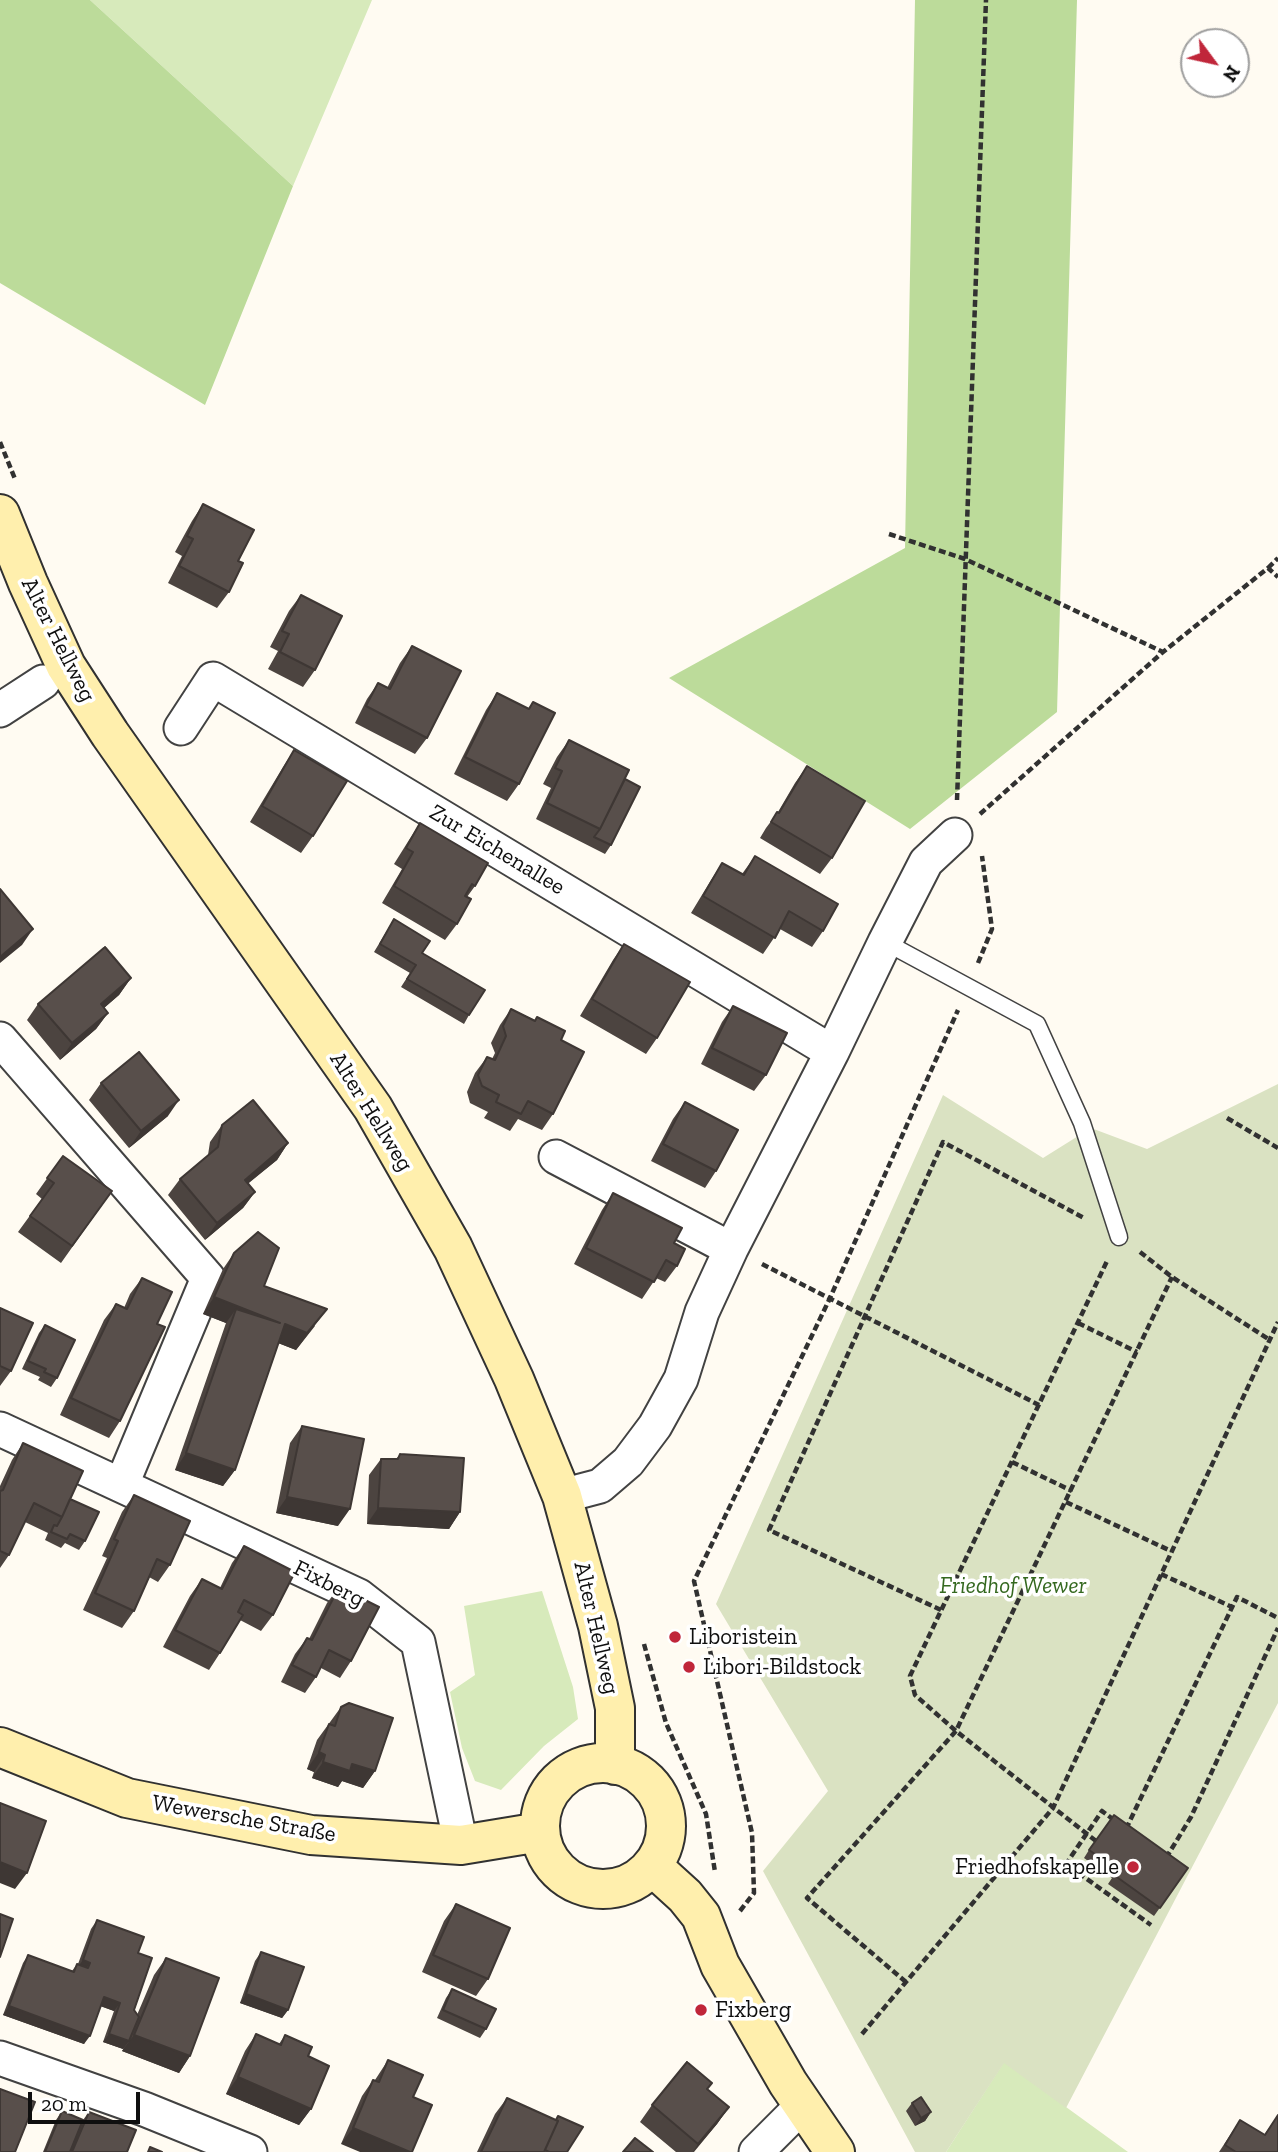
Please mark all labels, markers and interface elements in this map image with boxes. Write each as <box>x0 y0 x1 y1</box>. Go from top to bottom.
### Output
north arrow <box>1180 28 1250 98</box>
text: N <box>1218 61 1245 86</box>
street label: Alter Hellweg <box>15 573 101 707</box>
street label: Zur Eichenallee <box>424 799 570 901</box>
street label: Alter Hellweg <box>323 1047 419 1177</box>
street label: Fixberg <box>289 1554 369 1614</box>
street label: Alter Hellweg <box>567 1559 625 1697</box>
park label: Friedhof Wewer <box>940 1572 1086 1600</box>
place label: Liboristein <box>689 1623 797 1651</box>
marker: Liboristein <box>667 1629 683 1645</box>
place label: Libori-Bildstock <box>703 1653 861 1681</box>
marker: Libori-Bildstock <box>681 1659 697 1675</box>
street label: Wewersche Straße <box>150 1789 338 1849</box>
place label: Friedhofskapelle <box>955 1853 1119 1881</box>
marker: Friedhofskapelle <box>1125 1859 1141 1875</box>
place label: Fixberg <box>715 1996 791 2024</box>
marker: Fixberg <box>693 2002 709 2018</box>
scale bar <box>32 2078 144 2122</box>
text: 20 m <box>41 2091 87 2116</box>

